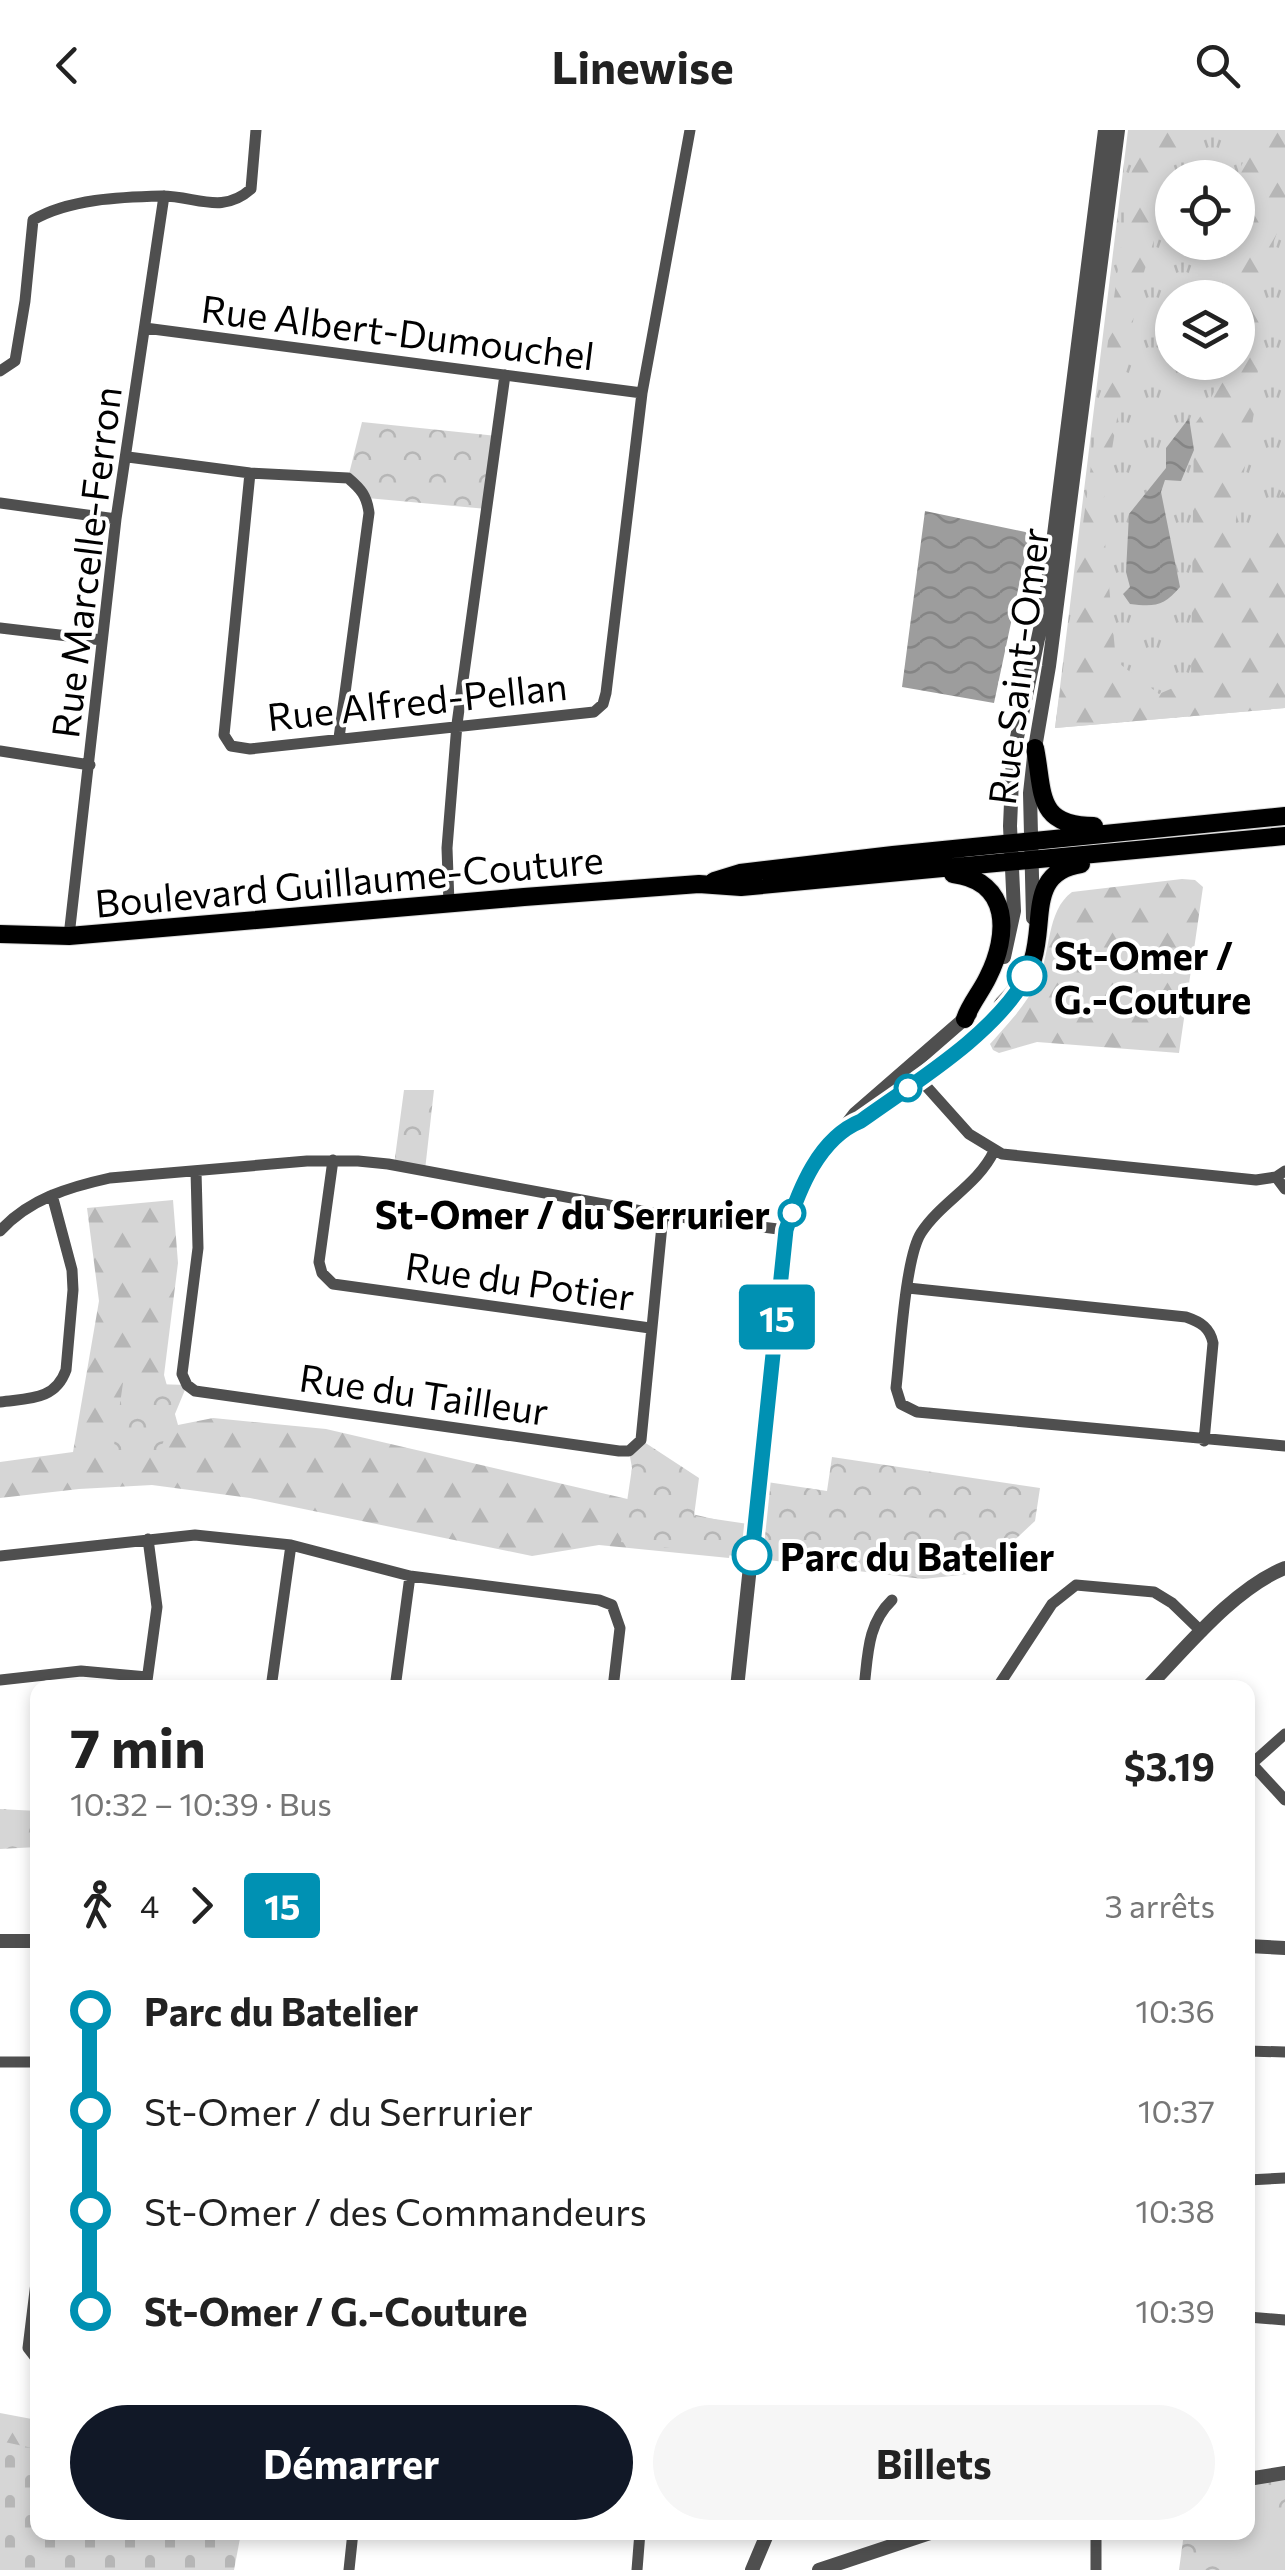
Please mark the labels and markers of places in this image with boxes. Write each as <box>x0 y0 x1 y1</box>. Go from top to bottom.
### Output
place label: St-Omer / G.-Couture <box>1054 931 1251 1022</box>
marker: St-Omer / G.-Couture <box>1008 957 1046 995</box>
unlabelled marker <box>895 1075 921 1101</box>
place label: St-Omer / du Serrurier <box>375 1190 770 1237</box>
marker: St-Omer / du Serrurier <box>779 1200 805 1226</box>
place label: Parc du Batelier <box>780 1532 1055 1579</box>
marker: Parc du Batelier <box>733 1536 771 1574</box>

